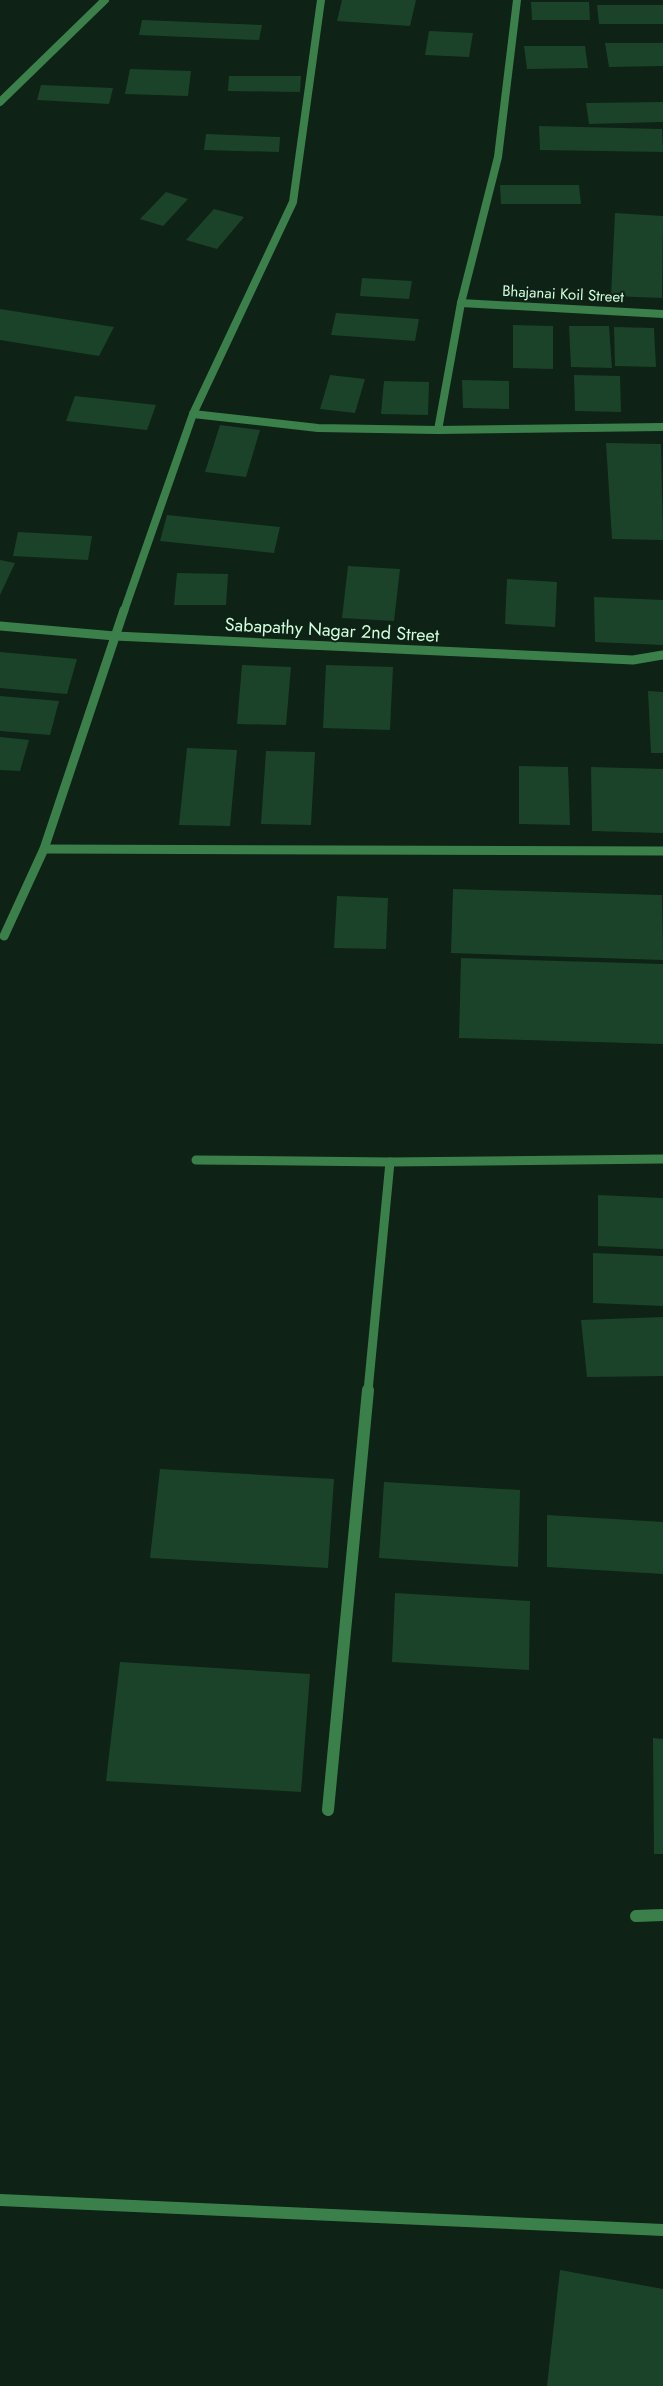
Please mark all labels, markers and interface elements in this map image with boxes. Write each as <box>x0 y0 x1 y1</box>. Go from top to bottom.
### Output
street label: Bhajanai Koil Street <box>502 280 625 308</box>
street label: Sabapathy Nagar 2nd Street <box>224 611 441 649</box>

